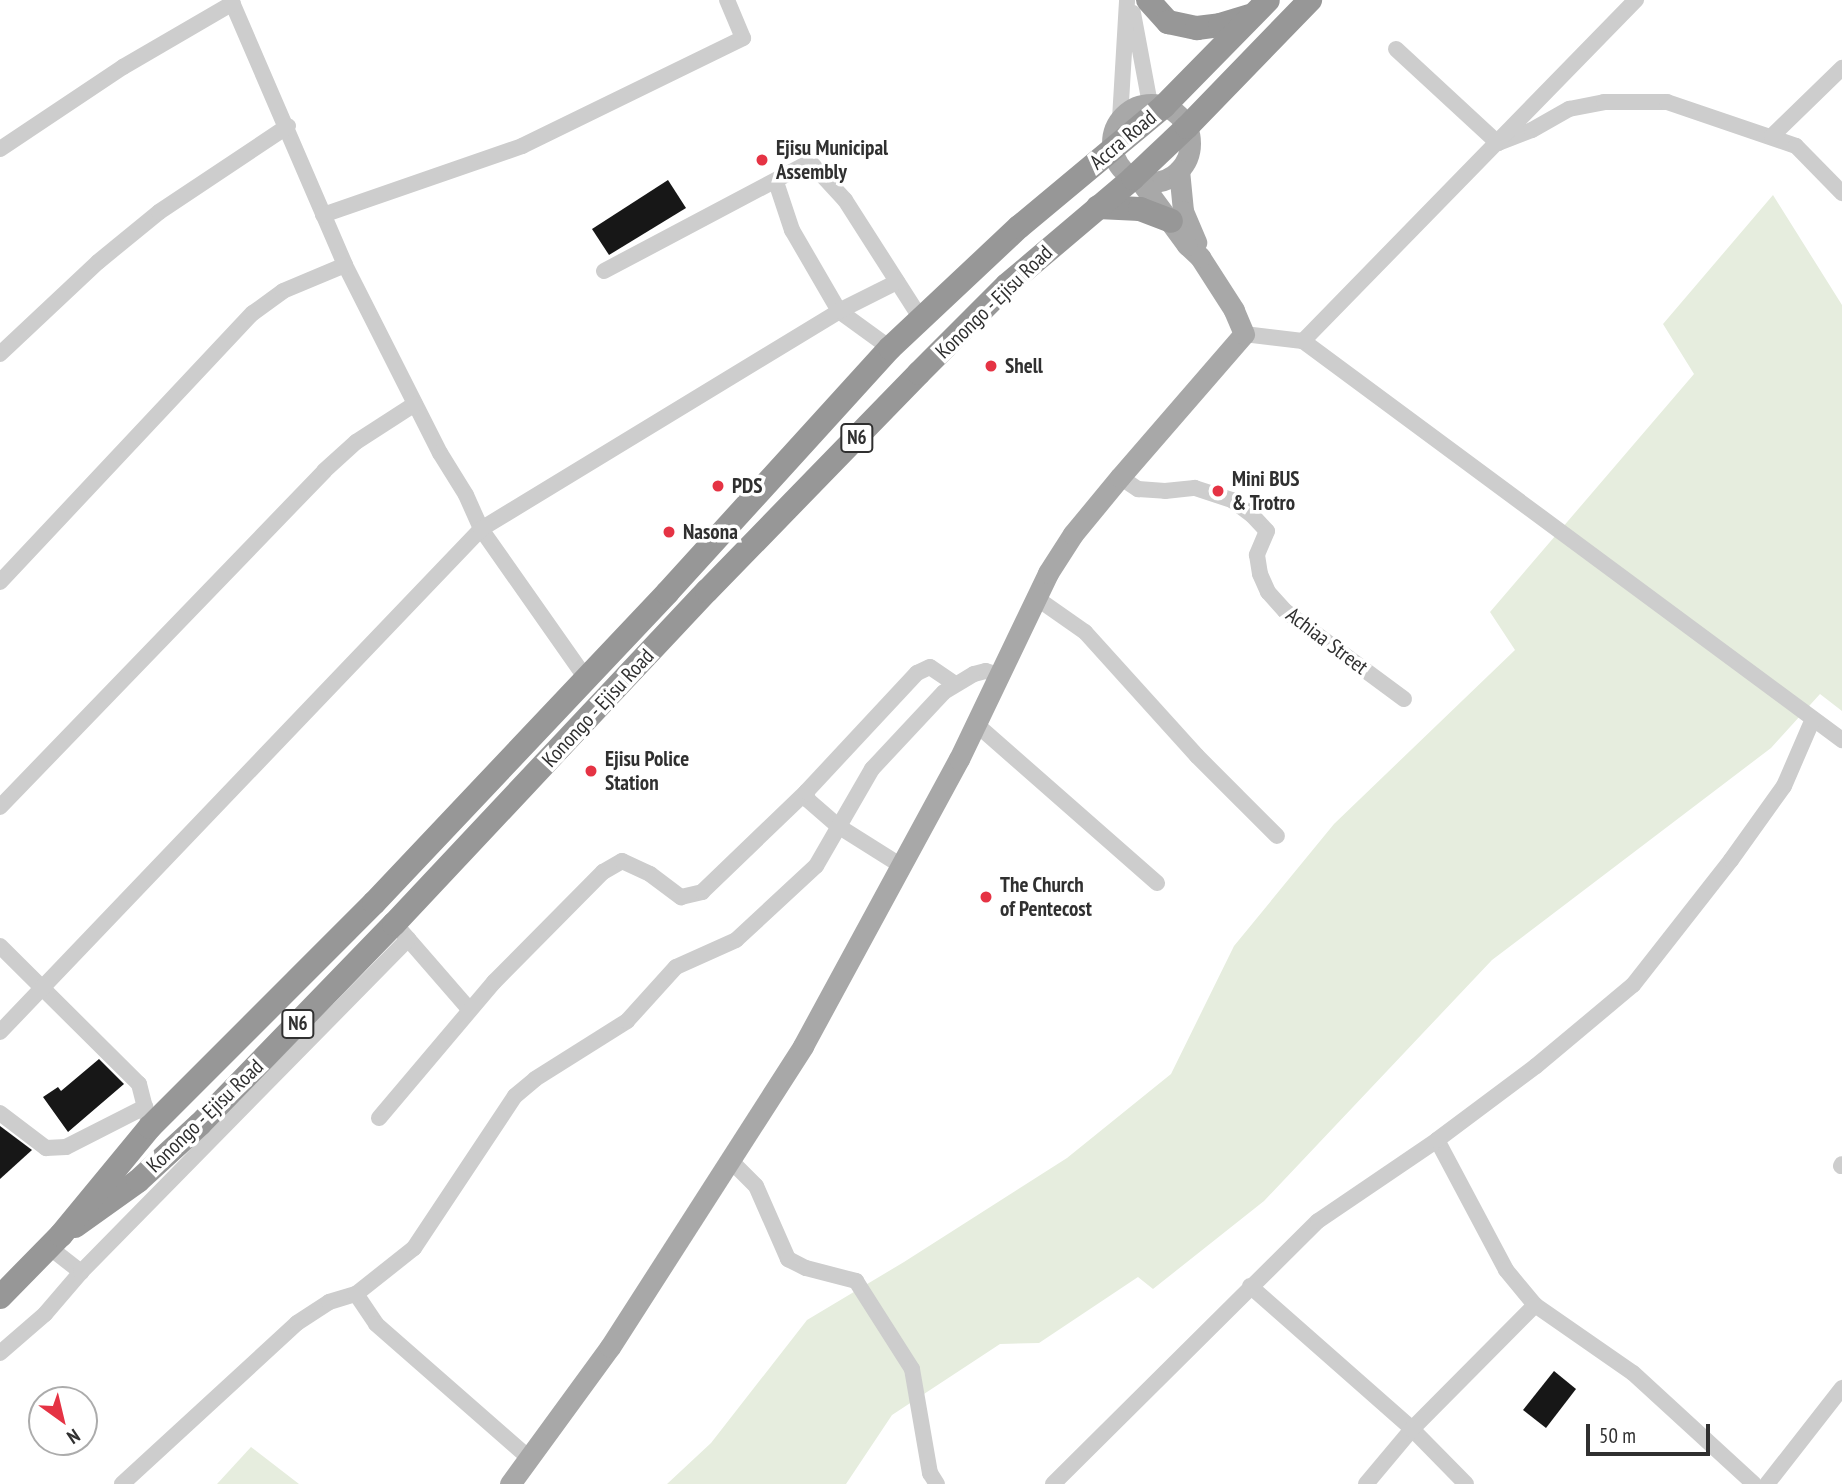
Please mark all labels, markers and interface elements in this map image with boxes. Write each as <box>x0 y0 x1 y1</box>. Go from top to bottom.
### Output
street label: Accra Road <box>1085 105 1161 175</box>
place label: Ejisu Municipal Assembly <box>776 135 888 185</box>
marker: Ejisu Municipal Assembly <box>754 152 770 168</box>
street label: Konongo - Ejisu Road <box>930 240 1058 364</box>
place label: Shell <box>1005 353 1043 379</box>
marker: Shell <box>983 358 999 374</box>
road number: N6 <box>840 422 874 453</box>
place label: Mini BUS & Trotro <box>1232 466 1299 516</box>
place label: PDS <box>732 473 762 499</box>
marker: PDS <box>710 478 726 494</box>
marker: Mini BUS & Trotro <box>1210 483 1226 499</box>
place label: Nasona <box>683 519 738 545</box>
marker: Nasona <box>661 524 677 540</box>
street label: Achiaa Street <box>1281 602 1373 680</box>
street label: Konongo - Ejisu Road <box>536 643 660 773</box>
place label: Ejisu Police Station <box>605 746 689 796</box>
marker: Ejisu Police Station <box>583 763 599 779</box>
place label: The Church of Pentecost <box>1000 872 1092 922</box>
marker: The Church of Pentecost <box>978 889 994 905</box>
road number: N6 <box>280 1008 316 1040</box>
street label: Konongo - Ejisu Road <box>141 1054 269 1178</box>
north arrow <box>28 1386 98 1456</box>
scale bar <box>1590 1410 1714 1454</box>
text: 50 m <box>1599 1422 1636 1449</box>
text: N <box>63 1424 85 1450</box>

